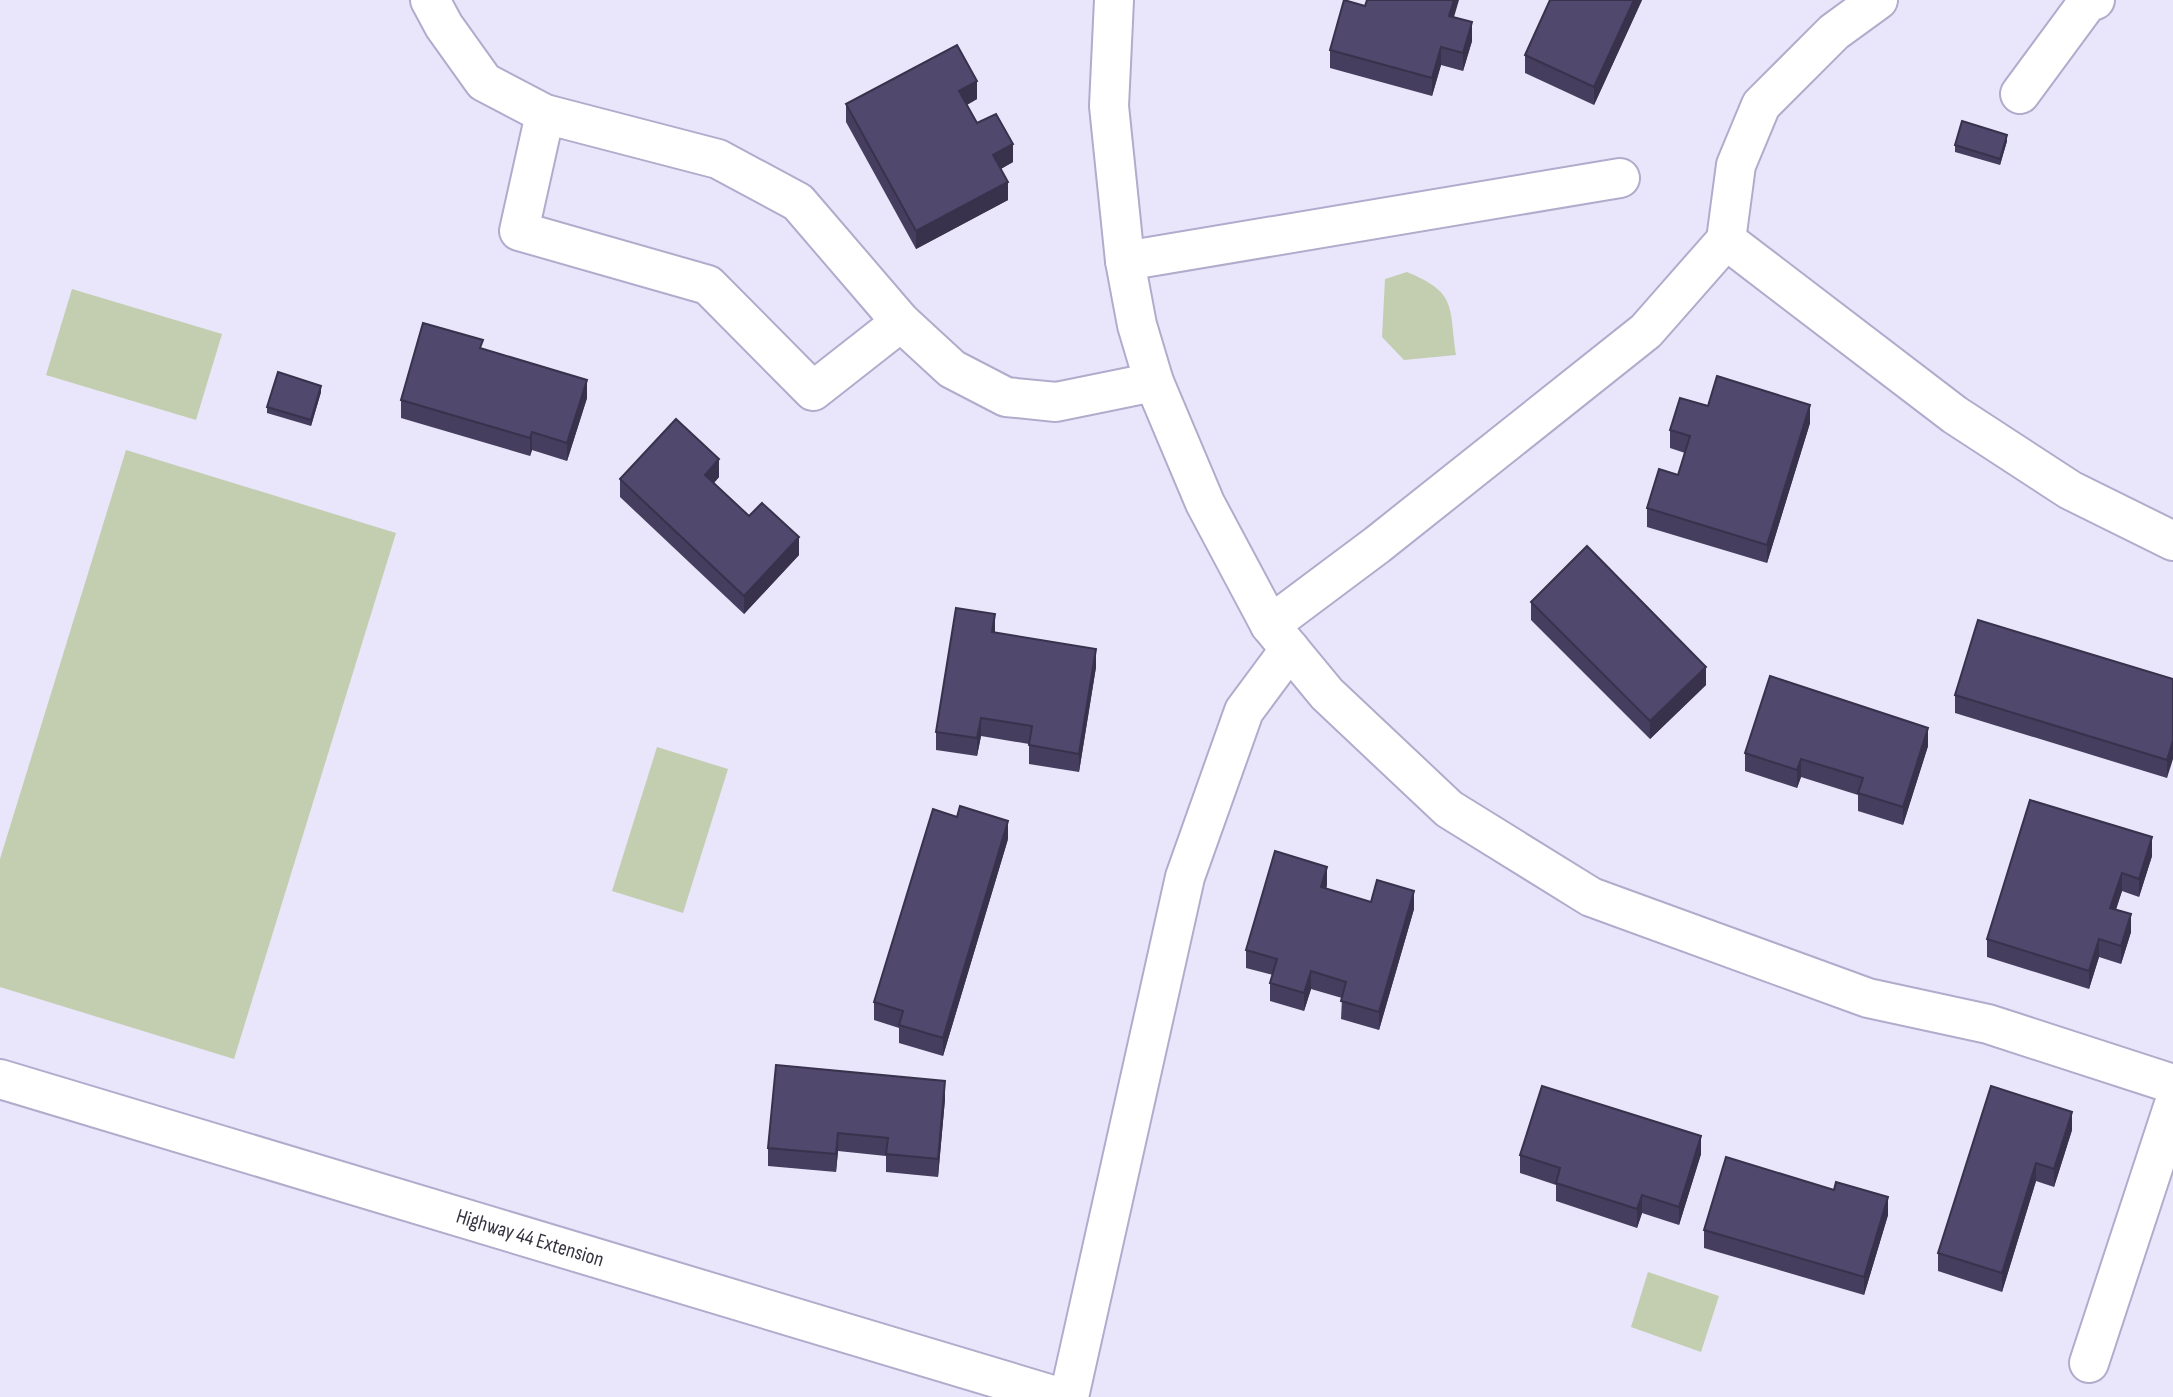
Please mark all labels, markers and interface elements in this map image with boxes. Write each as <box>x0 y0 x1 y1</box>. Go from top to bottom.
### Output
street label: Highway 44 Extension <box>453 1204 607 1272</box>

